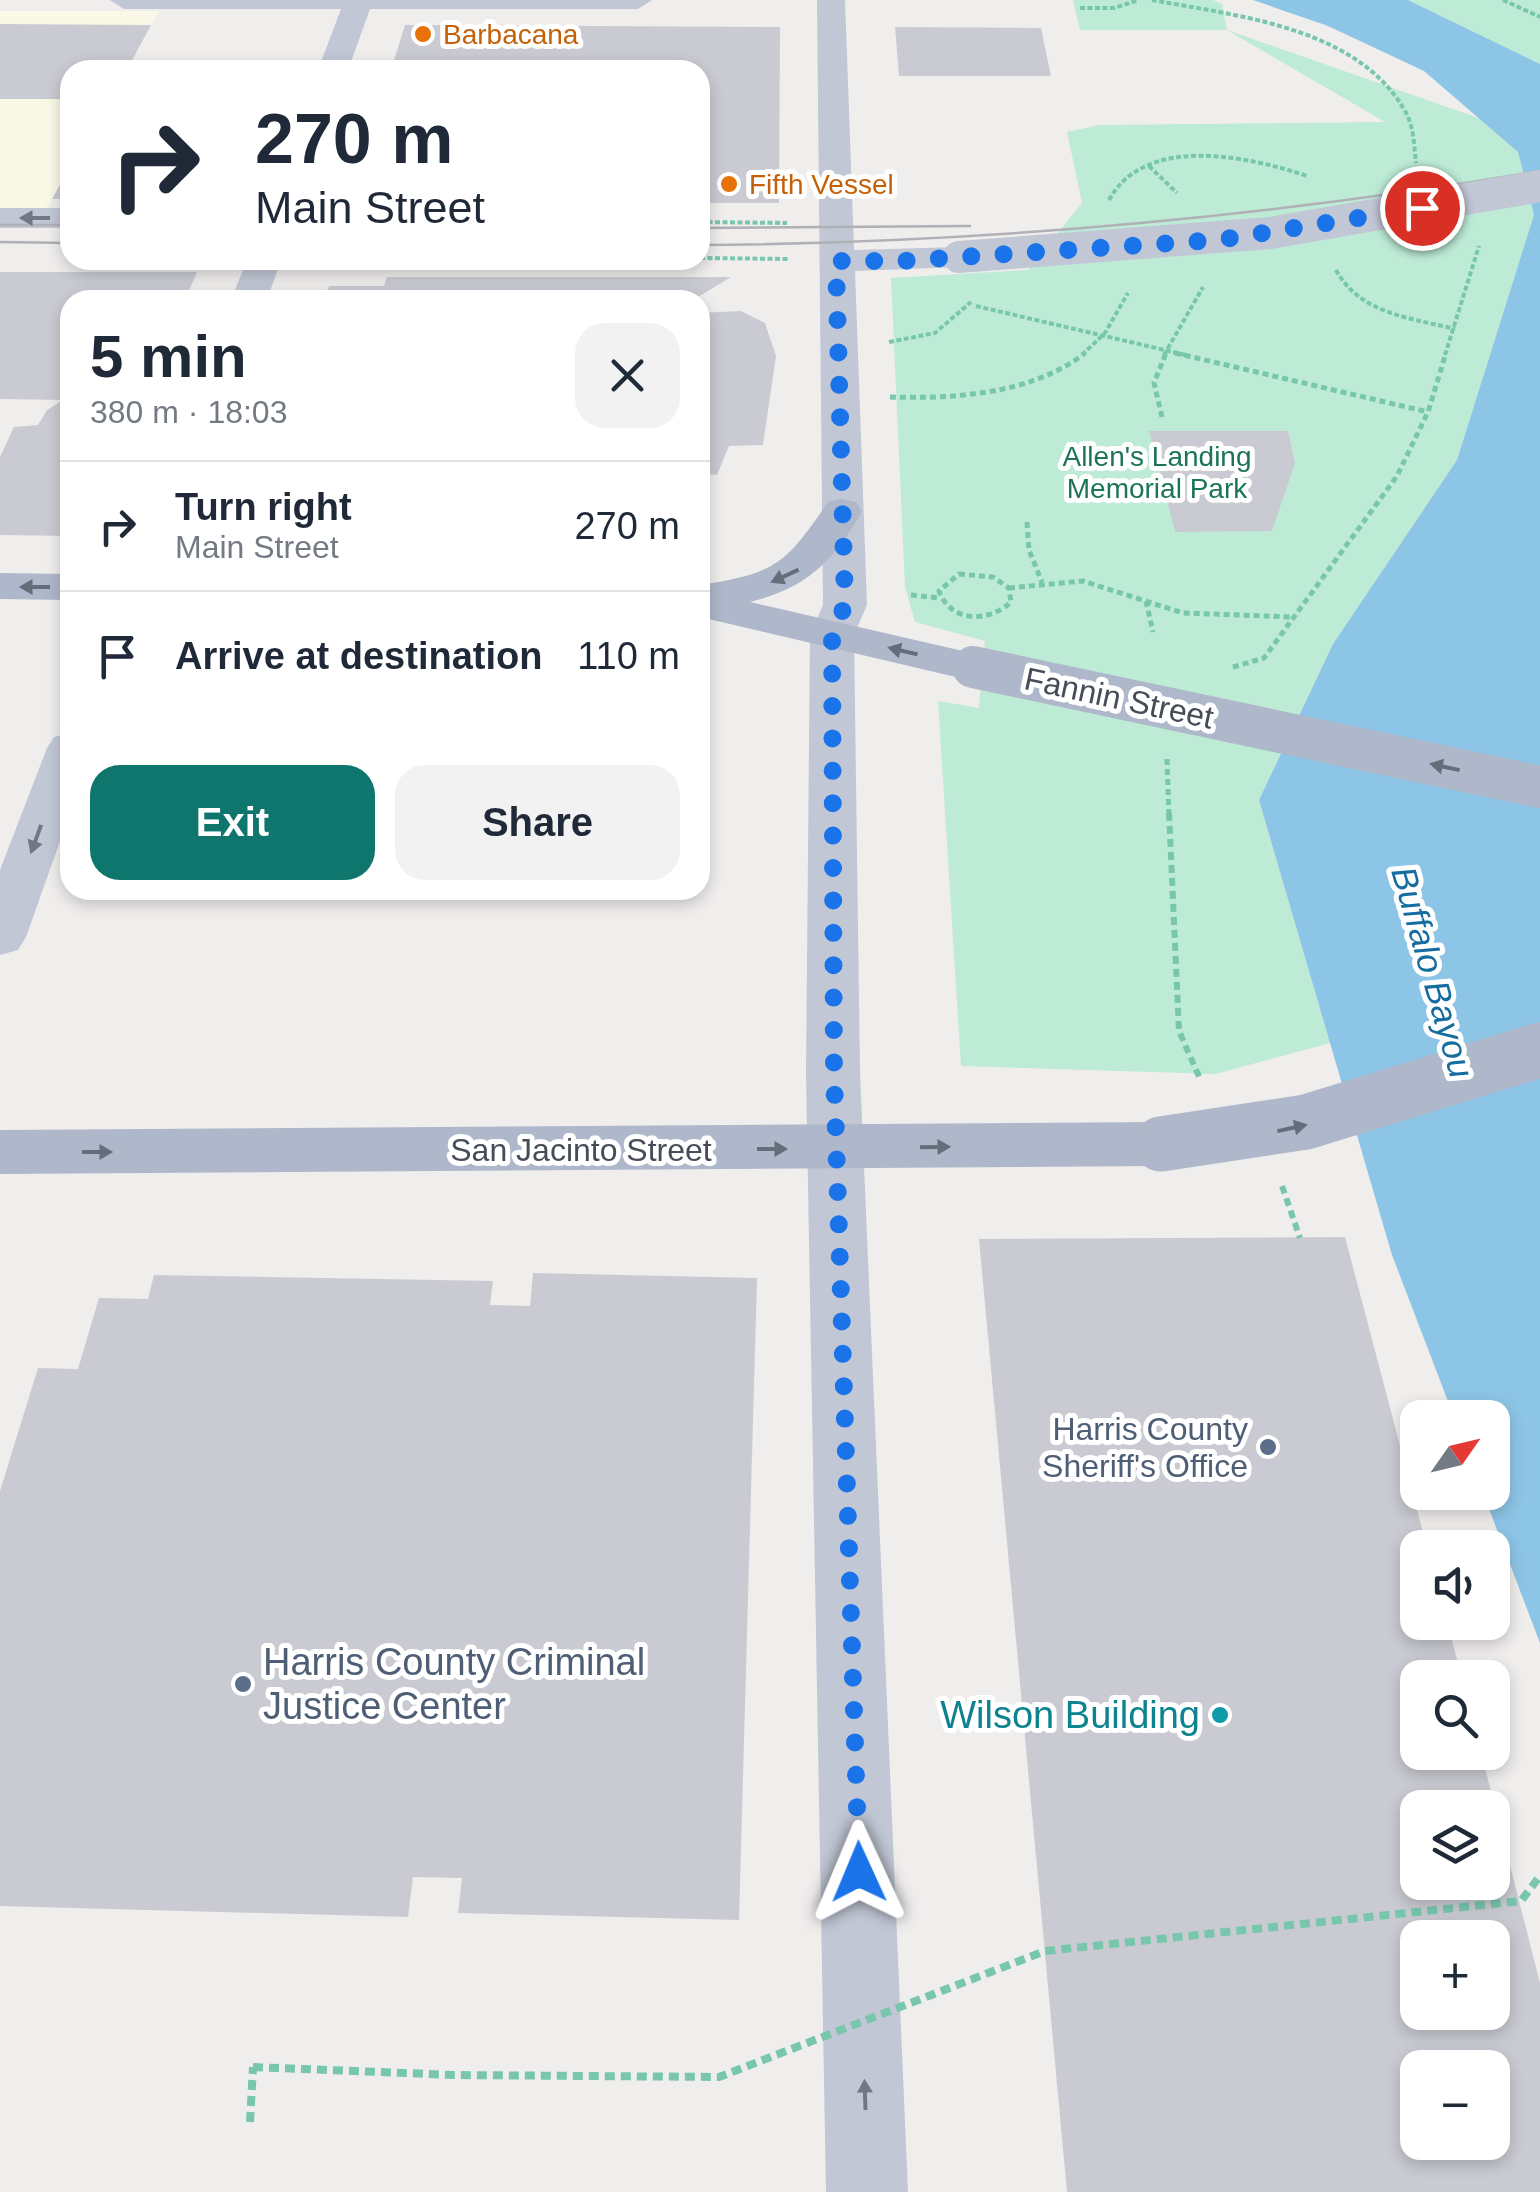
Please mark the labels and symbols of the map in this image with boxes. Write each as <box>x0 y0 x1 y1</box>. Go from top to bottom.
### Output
place label: Barbacana <box>443 19 579 50</box>
marker: Barbacana <box>412 23 434 45</box>
pin <box>1380 166 1465 251</box>
place label: Fifth Vessel <box>749 169 894 200</box>
marker: Fifth Vessel <box>718 173 740 195</box>
one-way arrow <box>19 210 50 226</box>
park label: Allen's Landing Memorial Park <box>1062 441 1252 504</box>
one-way arrow <box>771 568 800 584</box>
one-way arrow <box>19 578 51 594</box>
one-way arrow <box>887 643 918 658</box>
street label: Fannin Street <box>1021 660 1217 736</box>
one-way arrow <box>1429 759 1460 774</box>
one-way arrow <box>28 825 43 855</box>
water label: Buffalo Bayou <box>1384 862 1482 1082</box>
one-way arrow <box>1277 1119 1308 1135</box>
street label: San Jacinto Street <box>450 1132 712 1168</box>
one-way arrow <box>919 1139 951 1155</box>
one-way arrow <box>757 1141 789 1157</box>
one-way arrow <box>82 1144 114 1160</box>
north arrow <box>1400 1400 1510 1510</box>
place label: Harris County Sheriff's Office <box>1042 1411 1248 1484</box>
marker: Harris County Sheriff's Office <box>1257 1436 1279 1458</box>
place label: Harris County Criminal Justice Center <box>263 1641 645 1727</box>
marker: Harris County Criminal Justice Center <box>232 1673 254 1695</box>
place label: Wilson Building <box>940 1694 1200 1736</box>
marker: Wilson Building <box>1209 1704 1231 1726</box>
position arrow <box>807 1820 911 1924</box>
one-way arrow <box>856 2078 872 2110</box>

